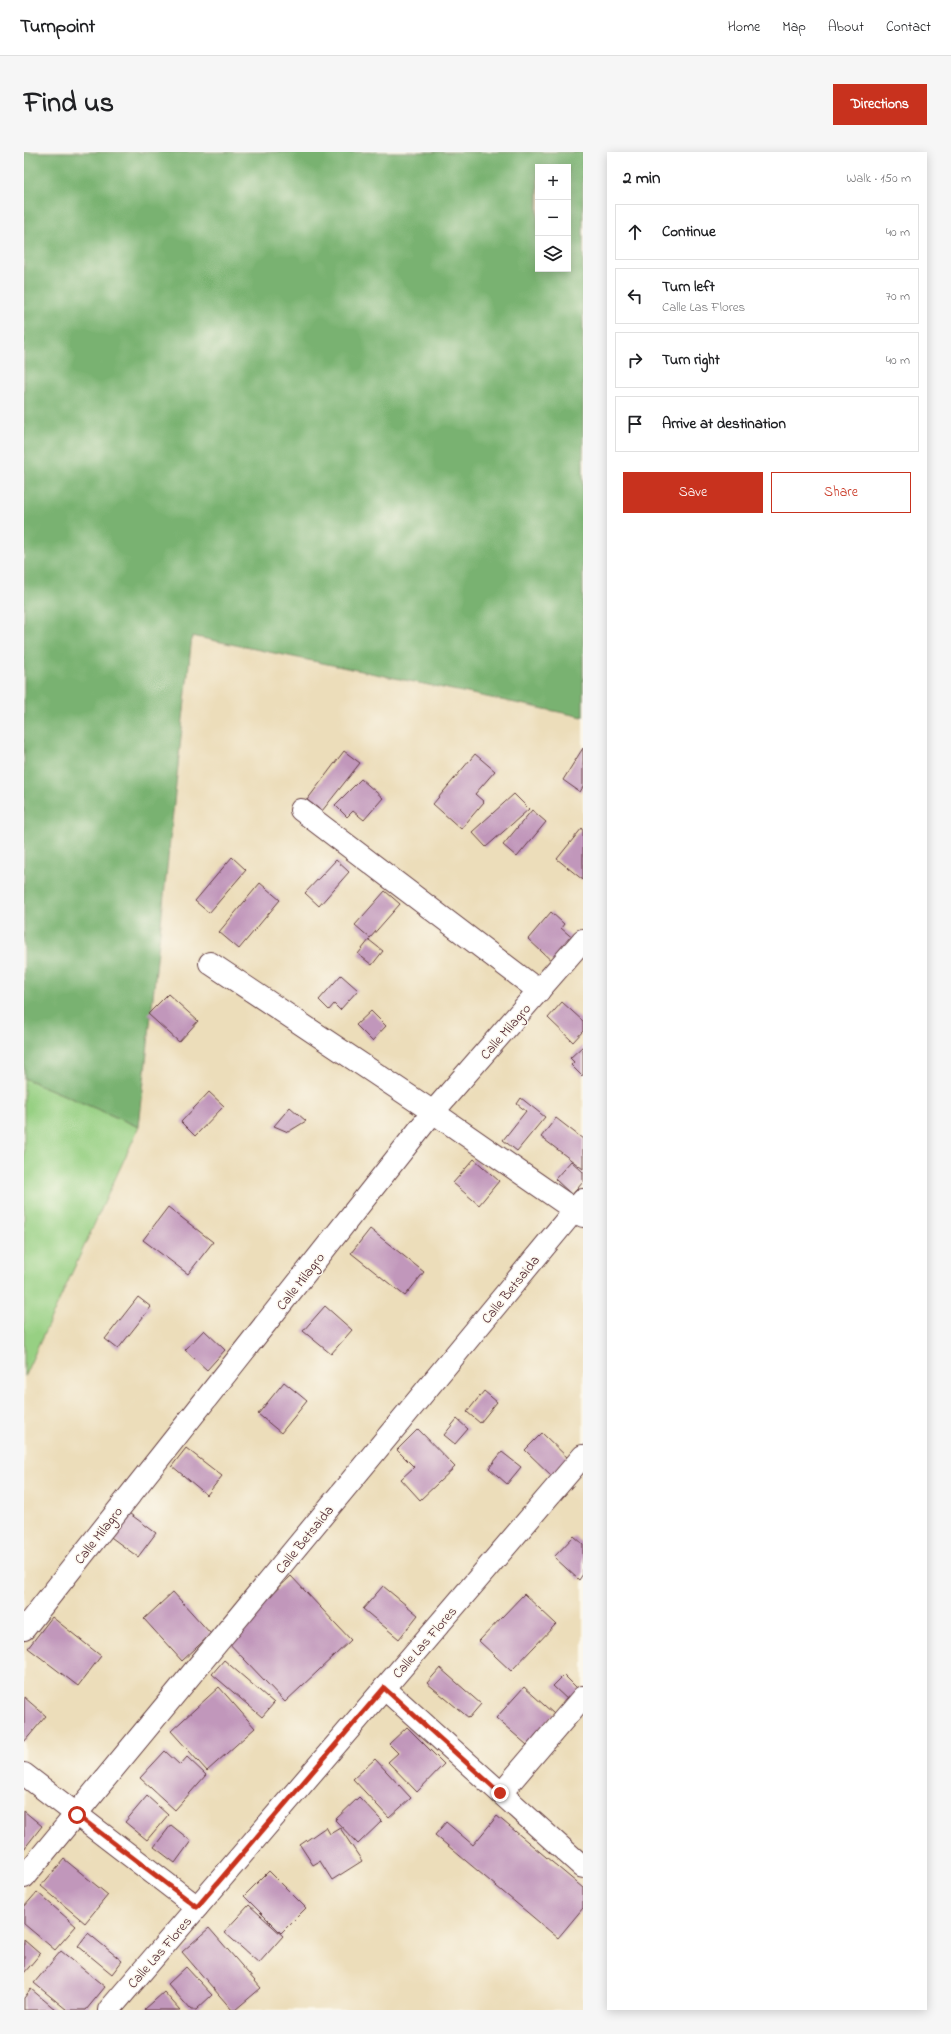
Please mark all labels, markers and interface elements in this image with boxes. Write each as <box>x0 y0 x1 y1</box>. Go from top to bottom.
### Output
text: Turnpoint <box>20 14 95 41</box>
text: Home <box>728 17 760 38</box>
text: Map <box>782 17 806 38</box>
text: About <box>828 17 864 38</box>
text: Contact <box>886 17 931 38</box>
text: Find us <box>24 84 114 125</box>
button: Directions <box>833 84 927 125</box>
map controls <box>535 164 571 272</box>
button: + <box>535 164 571 200</box>
text: 2 min <box>623 166 660 191</box>
text: Walk · 150 m <box>846 169 911 188</box>
button: − <box>535 200 571 236</box>
icon: ahead <box>624 221 646 243</box>
text: Continue <box>662 221 716 243</box>
text: 40 m <box>886 223 910 242</box>
button: layers <box>535 236 571 272</box>
text: Turn left <box>662 276 715 298</box>
icon: left <box>624 285 646 307</box>
text: 70 m <box>886 287 910 306</box>
text: Calle Las Flores <box>662 298 745 317</box>
icon: right <box>624 349 646 371</box>
text: Turn right <box>662 349 720 371</box>
text: 40 m <box>886 351 910 370</box>
icon: arrive <box>624 413 646 435</box>
text: Arrive at destination <box>662 413 786 435</box>
button: Save <box>623 472 763 513</box>
button: Share <box>771 472 911 513</box>
street label: Calle Milagro <box>476 999 537 1065</box>
street label: Calle Milagro <box>272 1248 331 1316</box>
street label: Calle Betsaida <box>477 1251 545 1329</box>
street label: Calle Betsaida <box>271 1501 339 1579</box>
street label: Calle Milagro <box>70 1502 129 1570</box>
street label: Calle Las Flores <box>388 1602 462 1684</box>
route end <box>491 1784 509 1802</box>
route start <box>68 1806 86 1824</box>
street label: Calle Las Flores <box>123 1912 197 1994</box>

